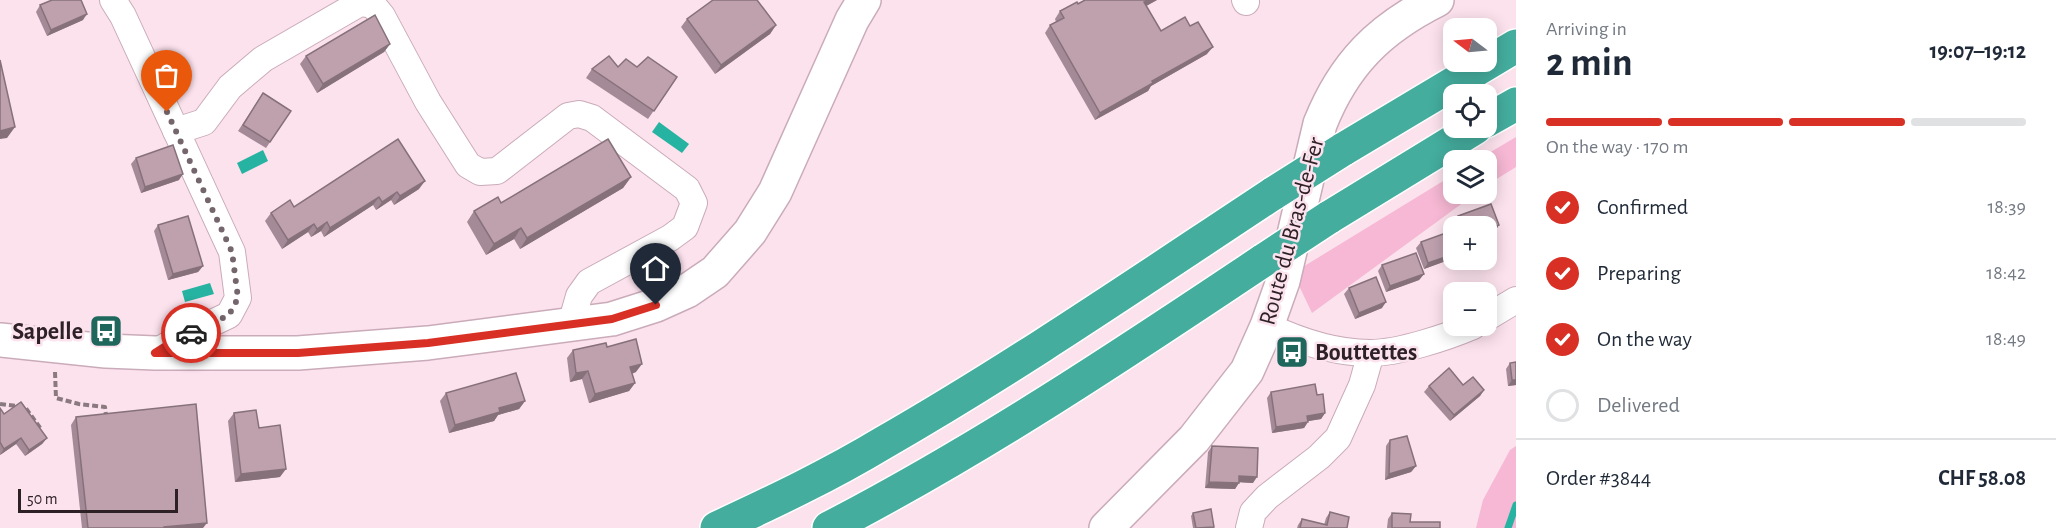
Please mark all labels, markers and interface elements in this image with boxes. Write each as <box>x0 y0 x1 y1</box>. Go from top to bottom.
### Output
north arrow <box>1443 18 1497 72</box>
map controls <box>1443 18 1497 336</box>
text: Arriving in <box>1546 19 1627 39</box>
text: 19:07–19:12 <box>1929 40 2026 62</box>
text: 2 min <box>1546 44 1633 83</box>
pin <box>141 50 192 112</box>
icon: bag <box>150 59 183 92</box>
button: locate <box>1443 84 1497 138</box>
street label: Route du Bras-de-Fer <box>1255 134 1329 328</box>
text: On the way · 170 m <box>1546 137 1689 157</box>
button: layers <box>1443 150 1497 204</box>
icon: check <box>1546 191 1579 224</box>
text: Confirmed <box>1597 196 1688 218</box>
text: 18:39 <box>1987 197 2026 217</box>
button: + <box>1443 216 1497 270</box>
pin <box>630 243 681 305</box>
icon: home <box>639 252 672 285</box>
icon: check <box>1546 257 1579 290</box>
text: Preparing <box>1597 262 1681 284</box>
text: 18:42 <box>1986 263 2026 283</box>
button: − <box>1443 282 1497 336</box>
courier <box>161 303 221 363</box>
bus stop icon: Sapelle <box>88 313 124 349</box>
icon: car <box>175 317 208 350</box>
place label: Sapelle <box>12 320 83 344</box>
icon: check <box>1546 323 1579 356</box>
text: On the way <box>1597 328 1692 350</box>
text: 18:49 <box>1986 329 2026 349</box>
bus stop icon: Bouttettes <box>1274 334 1310 370</box>
place label: Bouttettes <box>1315 341 1417 365</box>
text: Delivered <box>1597 394 1680 416</box>
text: Order #3844 <box>1546 467 1651 489</box>
text: CHF 58.08 <box>1938 467 2026 489</box>
scale bar <box>18 486 178 514</box>
text: 50 m <box>27 491 58 507</box>

